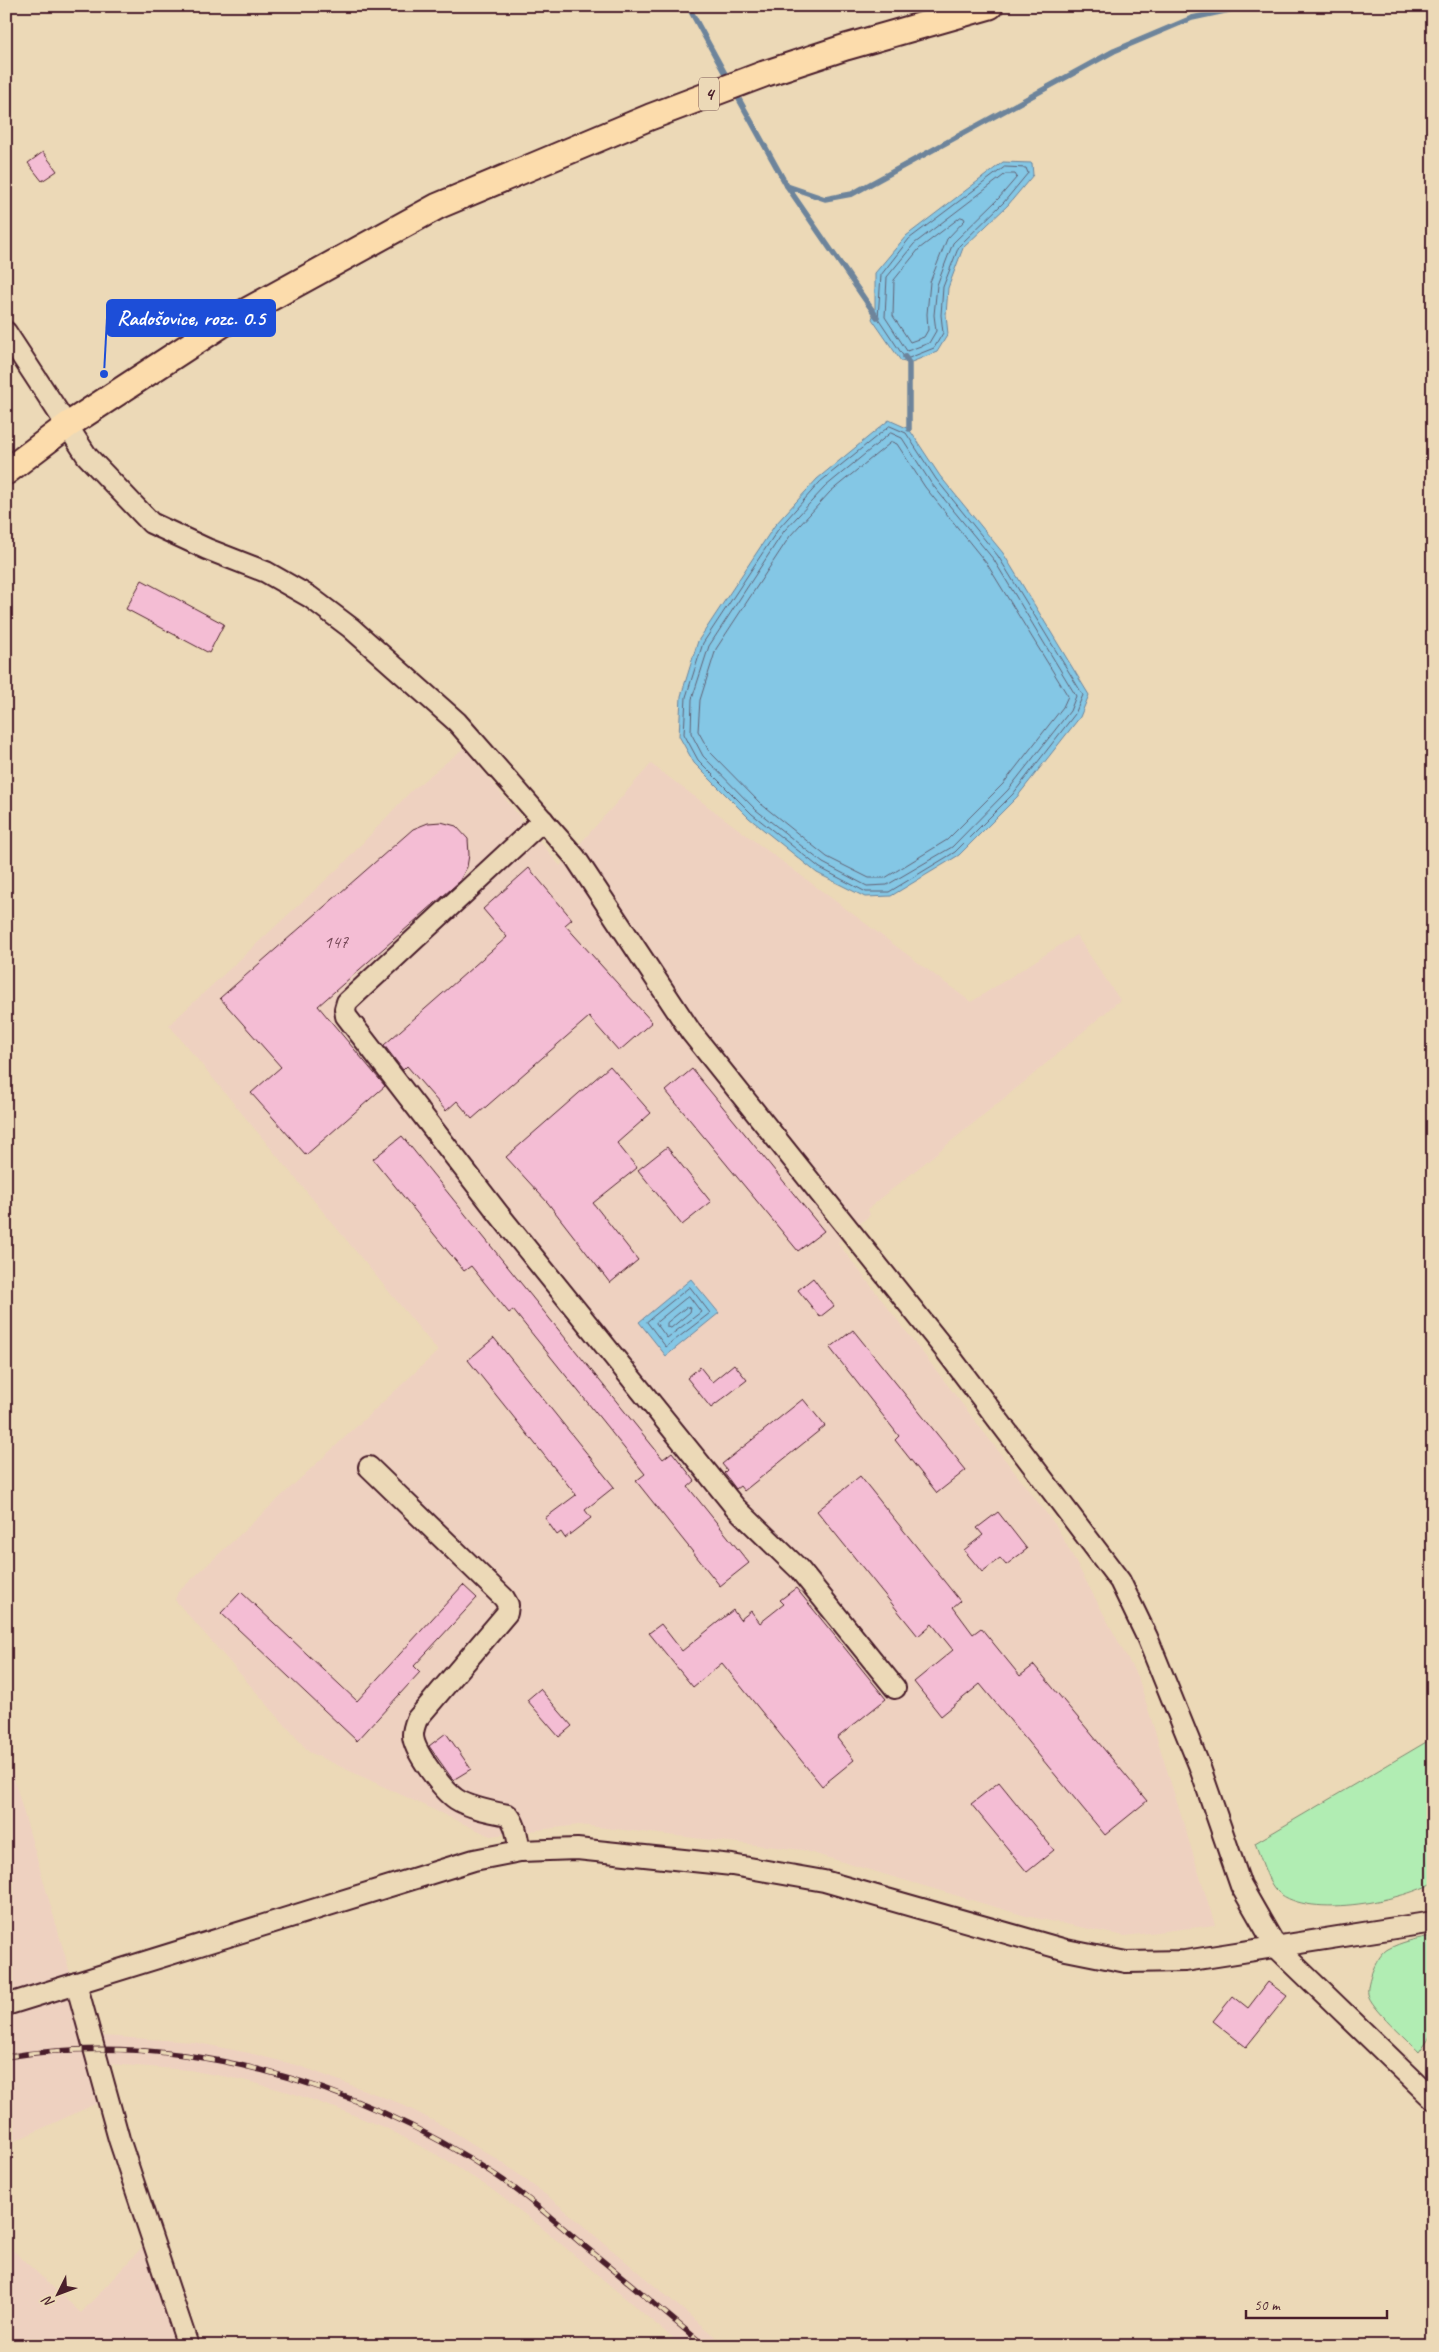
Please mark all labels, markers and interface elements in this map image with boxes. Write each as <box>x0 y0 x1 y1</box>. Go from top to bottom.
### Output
road number: 4 <box>699 78 719 110</box>
callout: Radošovice, rozc. 0.5 <box>107 300 275 336</box>
text: Radošovice, rozc. 0.5 <box>117 305 267 331</box>
house number: 147 <box>324 931 349 953</box>
north arrow <box>32 2270 82 2320</box>
scale bar <box>1246 2287 1388 2319</box>
text: N <box>38 2292 58 2311</box>
text: 50 m <box>1254 2296 1281 2315</box>

